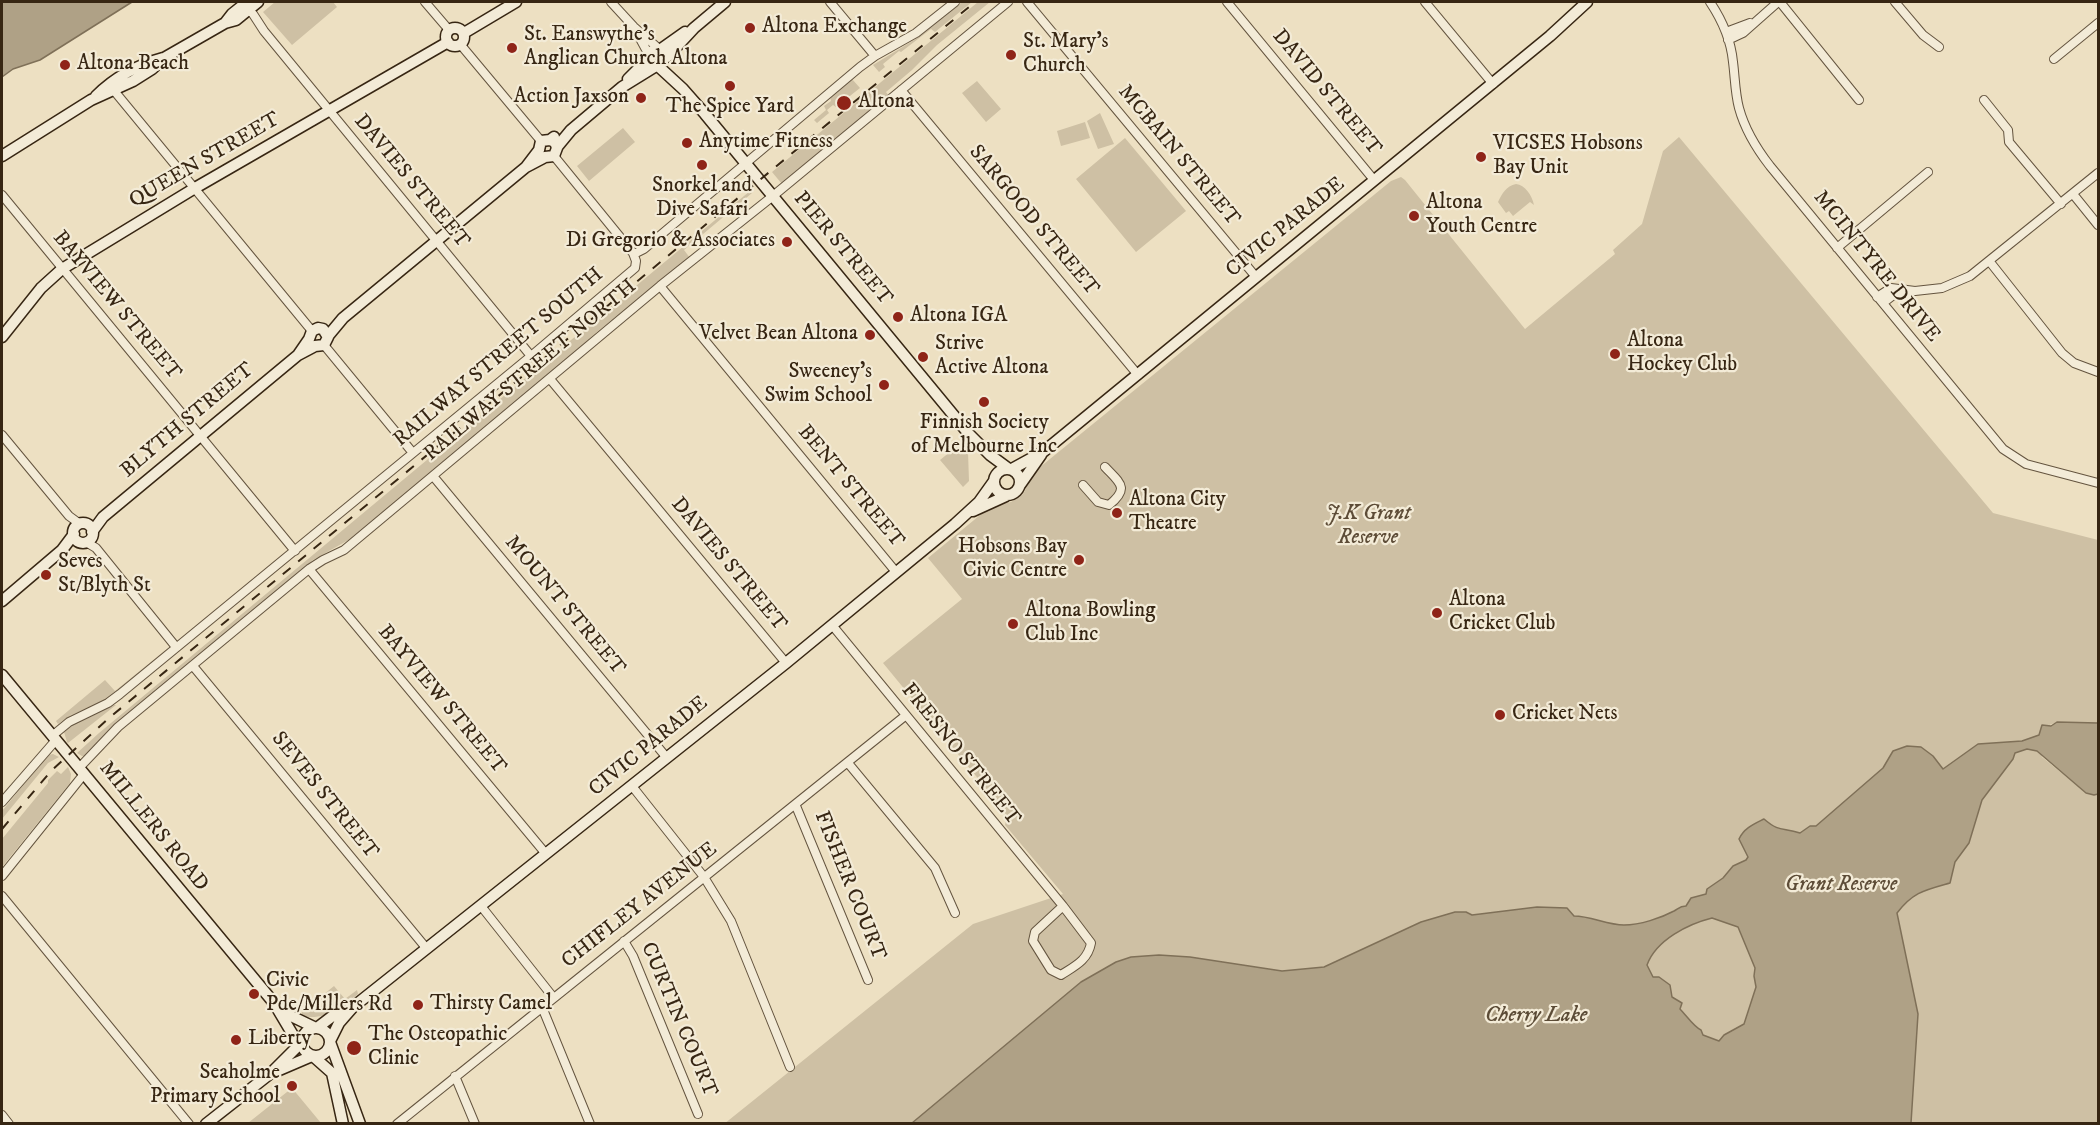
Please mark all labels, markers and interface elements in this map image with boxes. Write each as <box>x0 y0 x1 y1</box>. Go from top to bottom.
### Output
place label: Altona Exchange <box>762 15 907 41</box>
marker: Altona Exchange <box>743 21 757 35</box>
place label: St. Eanswythe's Anglican Church Altona <box>524 23 727 73</box>
street label: DAVID STREET <box>1266 25 1386 161</box>
place label: St. Mary's Church <box>1023 30 1108 80</box>
marker: St. Eanswythe's Anglican Church Altona <box>505 41 519 55</box>
marker: St. Mary's Church <box>1004 48 1018 62</box>
place label: Altona Beach <box>77 52 189 78</box>
marker: Altona Beach <box>58 58 72 72</box>
marker: The Spice Yard <box>723 79 737 93</box>
street label: MCBAIN STREET <box>1112 80 1244 232</box>
place label: Action Jaxson <box>513 85 629 111</box>
place label: Altona <box>858 90 914 116</box>
marker: Action Jaxson <box>634 91 648 105</box>
marker: Altona <box>835 94 853 112</box>
place label: The Spice Yard <box>666 95 794 121</box>
street label: QUEEN STREET <box>125 108 285 214</box>
street label: DAVIES STREET <box>348 110 474 254</box>
place label: Anytime Fitness <box>699 130 833 156</box>
place label: VICSES Hobsons Bay Unit <box>1493 132 1643 182</box>
marker: Anytime Fitness <box>680 136 694 150</box>
street label: SARGOOD STREET <box>963 140 1103 302</box>
marker: VICSES Hobsons Bay Unit <box>1474 150 1488 164</box>
marker: Snorkel and Dive Safari <box>695 158 709 172</box>
street label: CIVIC PARADE <box>1222 172 1350 284</box>
place label: Snorkel and Dive Safari <box>652 174 752 224</box>
street label: MCINTYRE DRIVE <box>1807 186 1945 348</box>
street label: PIER STREET <box>787 187 897 311</box>
place label: Altona Youth Centre <box>1426 191 1537 241</box>
marker: Altona Youth Centre <box>1407 209 1421 223</box>
street label: BAYVIEW STREET <box>46 226 186 386</box>
place label: Di Gregorio & Associates <box>566 229 775 255</box>
marker: Di Gregorio & Associates <box>780 235 794 249</box>
street label: RAILWAY STREET SOUTH <box>389 263 609 453</box>
street label: RAILWAY STREET NORTH <box>420 275 642 467</box>
place label: Altona IGA <box>910 304 1007 330</box>
marker: Altona IGA <box>891 310 905 324</box>
place label: Velvet Bean Altona <box>699 322 858 348</box>
marker: Velvet Bean Altona <box>863 328 877 342</box>
place label: Altona Hockey Club <box>1627 329 1737 379</box>
place label: Strive Active Altona <box>935 332 1048 382</box>
marker: Altona Hockey Club <box>1608 347 1622 361</box>
marker: Strive Active Altona <box>916 350 930 364</box>
street label: BLYTH STREET <box>116 358 260 484</box>
place label: Sweeney's Swim School <box>764 360 872 410</box>
marker: Sweeney's Swim School <box>877 378 891 392</box>
marker: Finnish Society of Melbourne Inc <box>977 395 991 409</box>
place label: Finnish Society of Melbourne Inc <box>911 411 1057 461</box>
street label: BENT STREET <box>791 421 909 553</box>
place label: Altona City Theatre <box>1129 488 1226 538</box>
street label: DAVIES STREET <box>665 493 791 637</box>
park label: J.K Grant Reserve <box>1325 502 1411 552</box>
marker: Altona City Theatre <box>1110 506 1124 520</box>
street label: MOUNT STREET <box>498 531 630 681</box>
place label: Hobsons Bay Civic Centre <box>958 535 1067 585</box>
place label: Seves St/Blyth St <box>58 550 151 600</box>
marker: Hobsons Bay Civic Centre <box>1072 553 1086 567</box>
marker: Seves St/Blyth St <box>39 568 53 582</box>
place label: Altona Cricket Club <box>1449 588 1555 638</box>
place label: Altona Bowling Club Inc <box>1025 599 1155 649</box>
marker: Altona Cricket Club <box>1430 606 1444 620</box>
marker: Altona Bowling Club Inc <box>1006 617 1020 631</box>
street label: BAYVIEW STREET <box>371 620 511 780</box>
street label: FRESNO STREET <box>895 679 1025 831</box>
street label: CIVIC PARADE <box>585 691 713 803</box>
place label: Cricket Nets <box>1512 702 1618 728</box>
marker: Cricket Nets <box>1493 708 1507 722</box>
street label: SEVES STREET <box>265 727 383 865</box>
street label: MILLERS ROAD <box>93 757 213 897</box>
street label: FISHER COURT <box>808 808 890 964</box>
street label: CHIFLEY AVENUE <box>557 838 723 974</box>
park label: Grant Reserve <box>1785 873 1897 899</box>
street label: CURTIN COURT <box>634 939 722 1101</box>
place label: Civic Pde/Millers Rd <box>266 969 392 1019</box>
marker: Civic Pde/Millers Rd <box>247 987 261 1001</box>
place label: Thirsty Camel <box>430 992 552 1018</box>
marker: Thirsty Camel <box>411 998 425 1012</box>
water label: Cherry Lake <box>1485 1003 1587 1029</box>
place label: The Osteopathic Clinic <box>368 1023 507 1073</box>
place label: Liberty <box>248 1027 312 1053</box>
marker: Liberty <box>229 1033 243 1047</box>
marker: The Osteopathic Clinic <box>345 1039 363 1057</box>
place label: Seaholme Primary School <box>150 1061 280 1111</box>
marker: Seaholme Primary School <box>285 1079 299 1093</box>

